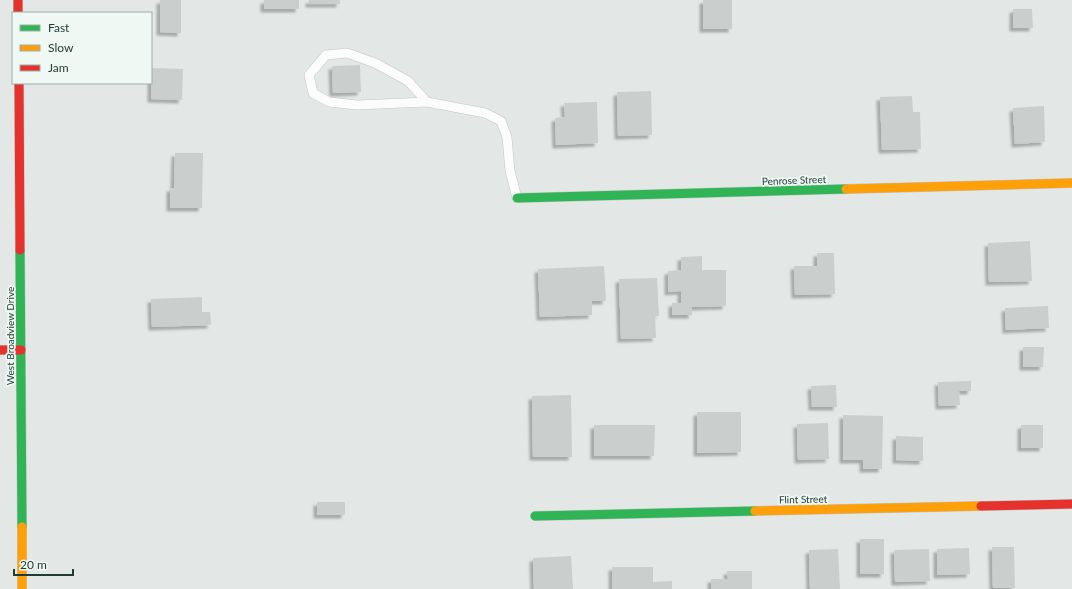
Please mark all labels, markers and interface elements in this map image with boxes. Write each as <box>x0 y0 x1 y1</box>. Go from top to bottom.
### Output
legend <box>12 12 152 84</box>
text: Fast <box>48 20 70 35</box>
text: Slow <box>48 40 74 55</box>
text: Jam <box>48 60 69 75</box>
street label: Penrose Street <box>762 173 827 187</box>
street label: West Broadview Drive <box>4 287 16 385</box>
street label: Flint Street <box>779 493 828 505</box>
scale bar <box>14 551 73 577</box>
text: 20 m <box>20 557 47 572</box>

